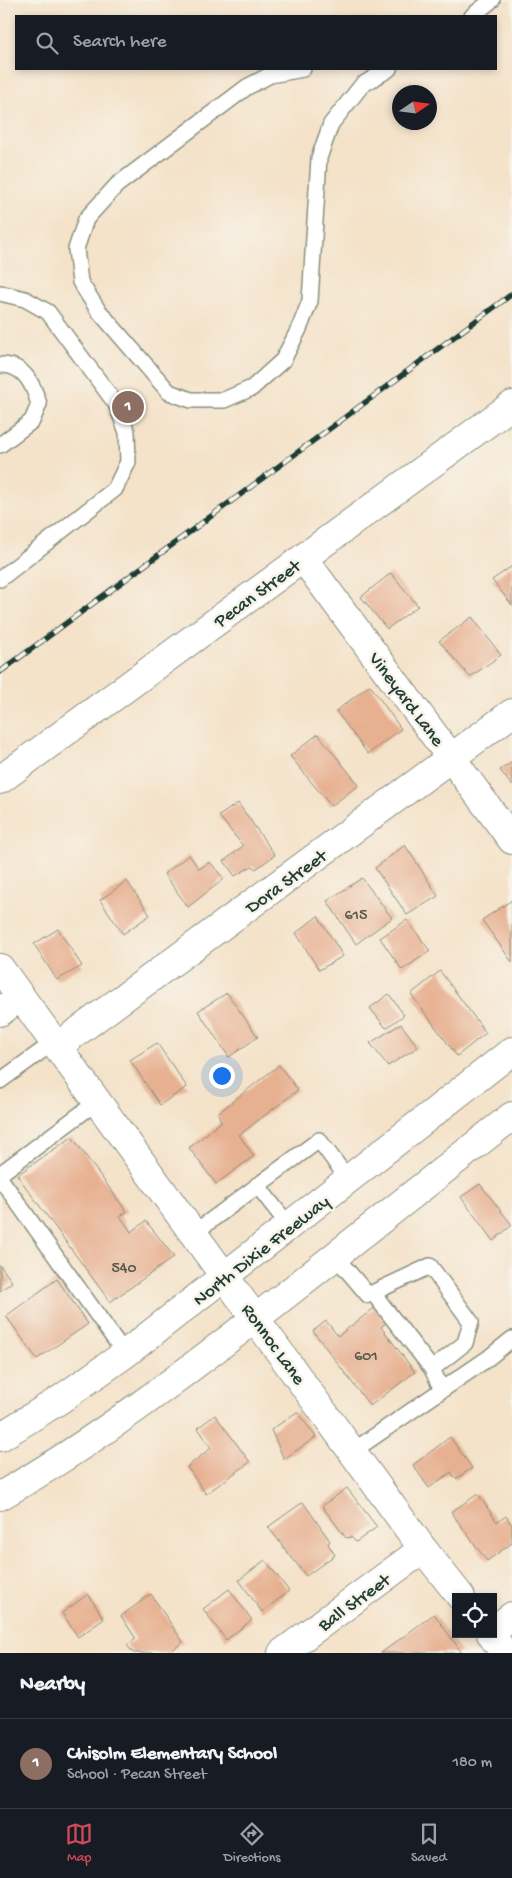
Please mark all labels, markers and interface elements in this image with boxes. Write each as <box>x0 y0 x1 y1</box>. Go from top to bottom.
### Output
search box <box>15 15 497 70</box>
icon: search <box>33 29 61 57</box>
text: Search here <box>73 31 167 54</box>
north arrow <box>392 85 437 130</box>
pin: 1 <box>112 388 144 426</box>
street label: Pecan Street <box>209 554 308 635</box>
street label: Vineyard Lane <box>362 648 448 752</box>
street label: Dora Street <box>240 844 334 921</box>
house number: 615 <box>345 907 367 926</box>
your location <box>209 1063 235 1089</box>
street label: North Dixie Freeway <box>189 1191 336 1312</box>
house number: 540 <box>111 1260 137 1279</box>
street label: Ronnoc Lane <box>235 1300 310 1390</box>
house number: 601 <box>354 1348 378 1367</box>
street label: Ball Street <box>314 1569 398 1638</box>
map controls <box>452 1593 497 1638</box>
button: locate <box>452 1593 497 1638</box>
text: Nearby <box>20 1673 85 1698</box>
text: Chisolm Elementary School <box>67 1743 277 1766</box>
text: 1 <box>33 1754 39 1773</box>
text: 180 m <box>453 1754 492 1773</box>
text: School · Pecan Street <box>67 1766 207 1785</box>
tab: Map <box>65 1820 93 1867</box>
tab: Directions <box>224 1820 281 1867</box>
tab: Saved <box>411 1820 447 1867</box>

